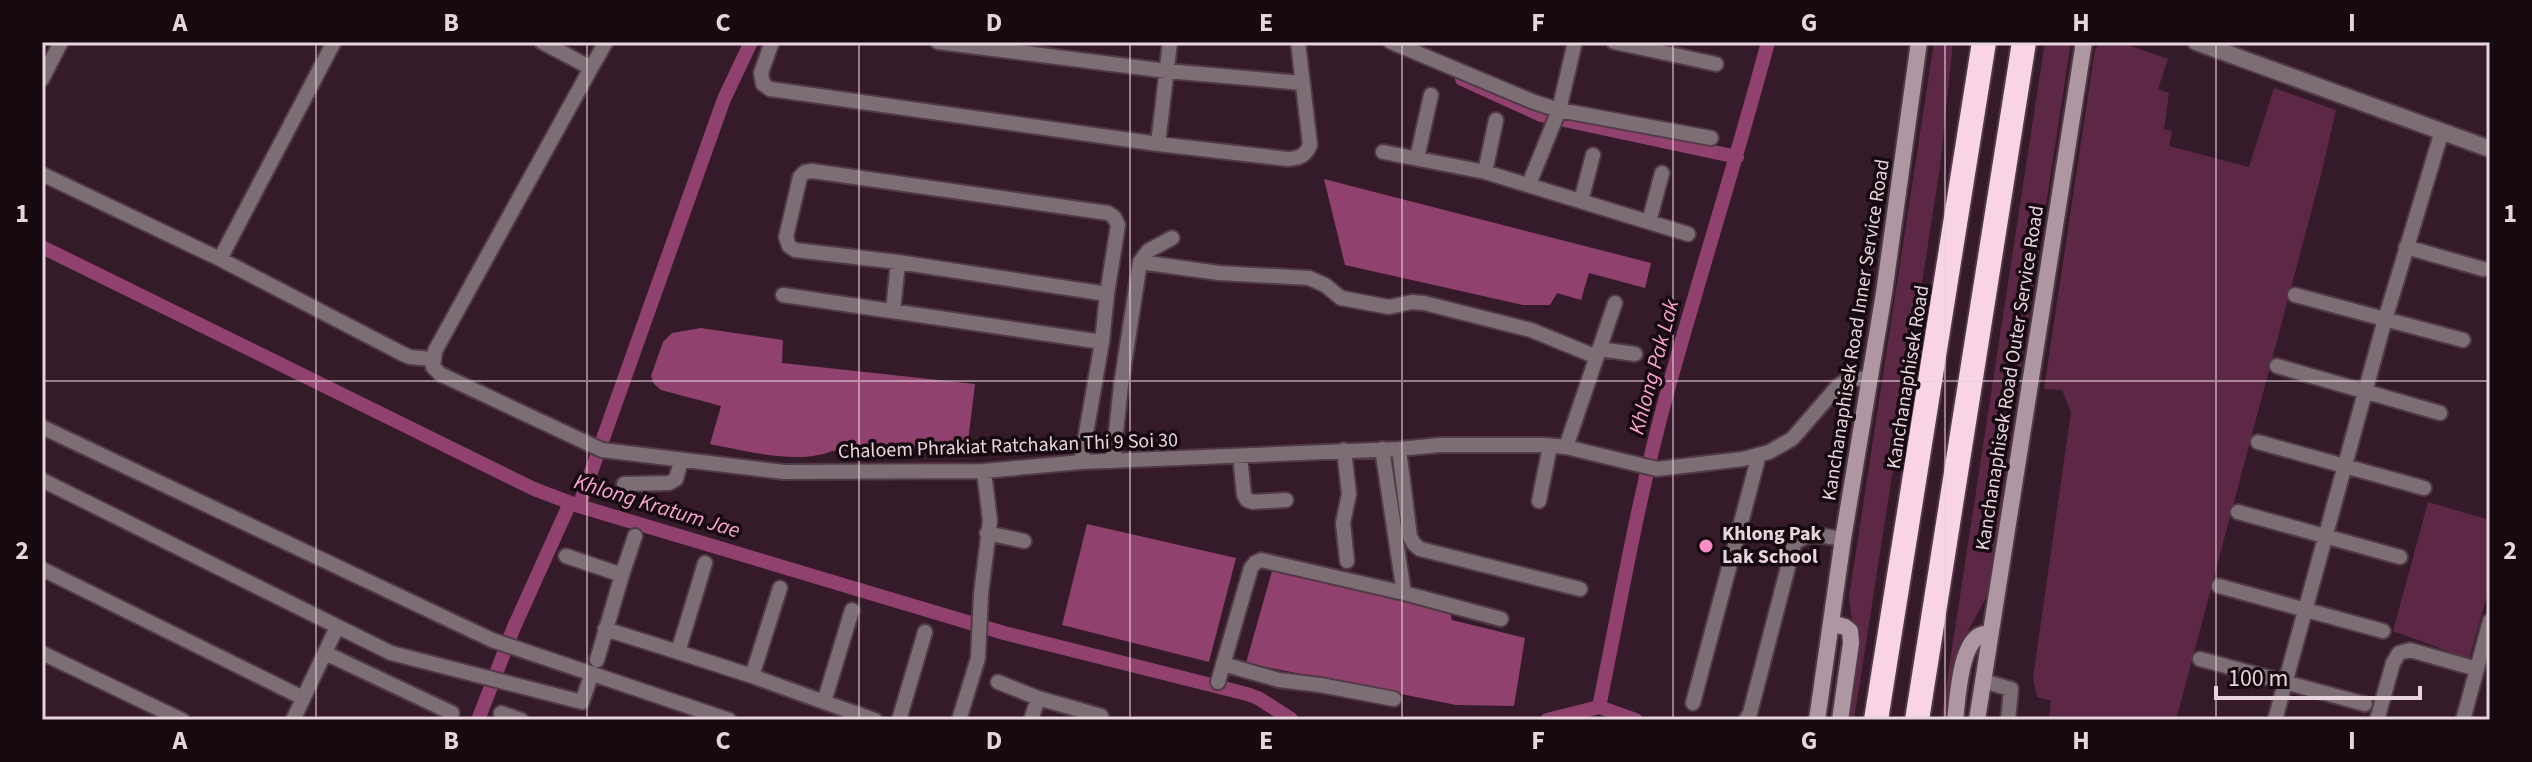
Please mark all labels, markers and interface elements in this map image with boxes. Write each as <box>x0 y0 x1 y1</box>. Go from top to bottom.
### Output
text: A <box>172 4 189 41</box>
text: B <box>443 4 459 41</box>
text: C <box>715 4 731 41</box>
text: D <box>986 4 1002 41</box>
text: E <box>1259 4 1273 41</box>
text: F <box>1531 4 1545 41</box>
text: G <box>1801 4 1817 41</box>
text: H <box>2072 4 2090 41</box>
text: I <box>2348 4 2356 41</box>
street label: Kanchanaphisek Road Inner Service Road <box>1815 157 1897 503</box>
text: 1 <box>15 195 29 232</box>
text: 1 <box>2503 195 2517 232</box>
street label: Kanchanaphisek Road Outer Service Road <box>1969 203 2051 553</box>
street label: Kanchanaphisek Road <box>1880 283 1936 471</box>
water label: Khlong Pak Lak <box>1621 295 1688 438</box>
street label: Chaloem Phrakiat Ratchakan Thi 9 Soi 30 <box>838 426 1179 466</box>
water label: Khlong Kratum Jae <box>570 466 744 546</box>
place label: Khlong Pak Lak School <box>1722 520 1821 571</box>
text: 2 <box>15 532 29 569</box>
text: 2 <box>2503 532 2517 569</box>
marker: Khlong Pak Lak School <box>1697 537 1715 555</box>
scale bar <box>2216 650 2420 700</box>
text: 100 m <box>2228 661 2288 696</box>
text: A <box>172 722 189 759</box>
text: B <box>443 722 459 759</box>
text: C <box>715 722 731 759</box>
text: D <box>986 722 1002 759</box>
text: E <box>1259 722 1273 759</box>
text: F <box>1531 722 1545 759</box>
text: G <box>1801 722 1817 759</box>
text: H <box>2072 722 2090 759</box>
text: I <box>2348 722 2356 759</box>

